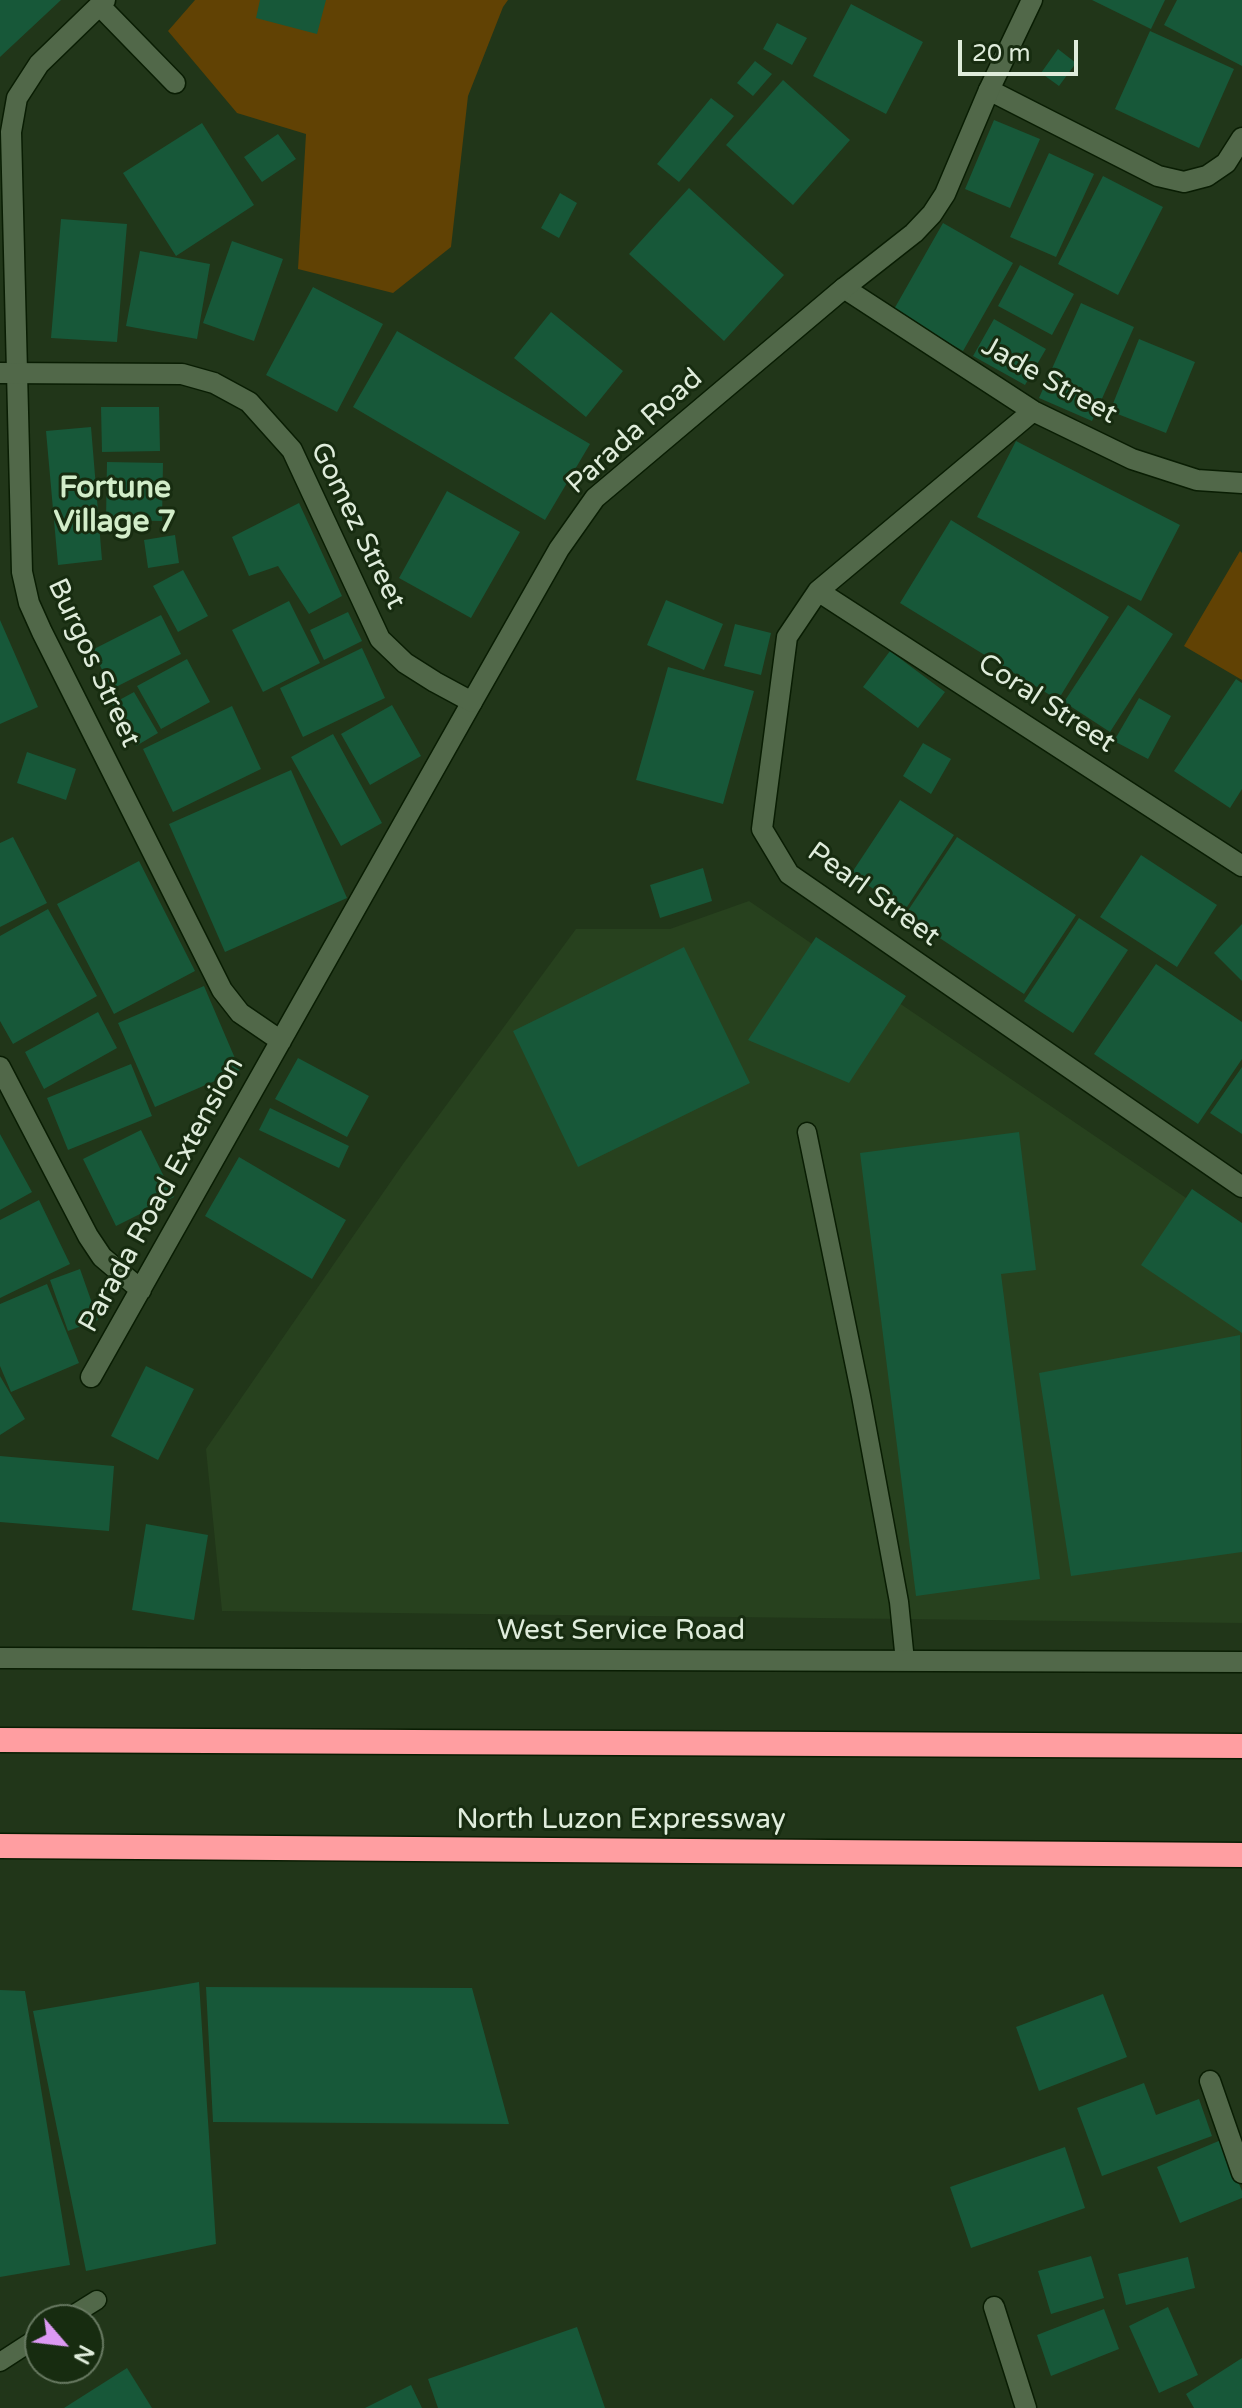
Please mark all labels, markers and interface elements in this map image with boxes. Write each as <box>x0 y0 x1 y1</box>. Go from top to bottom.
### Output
scale bar <box>962 24 1082 74</box>
text: 20 m <box>972 39 1030 68</box>
street label: Jade Street <box>975 330 1123 432</box>
street label: Parada Road <box>560 362 710 502</box>
street label: Gomez Street <box>302 437 412 615</box>
district label: Fortune Village 7 <box>54 471 176 542</box>
street label: Burgos Street <box>39 573 147 753</box>
street label: Coral Street <box>971 647 1121 761</box>
street label: Pearl Street <box>800 836 946 954</box>
street label: Parada Road Extension <box>72 1052 252 1338</box>
street label: West Service Road <box>497 1615 745 1649</box>
street label: North Luzon Expressway <box>456 1804 786 1838</box>
north arrow <box>24 2304 104 2384</box>
text: N <box>68 2340 99 2368</box>

